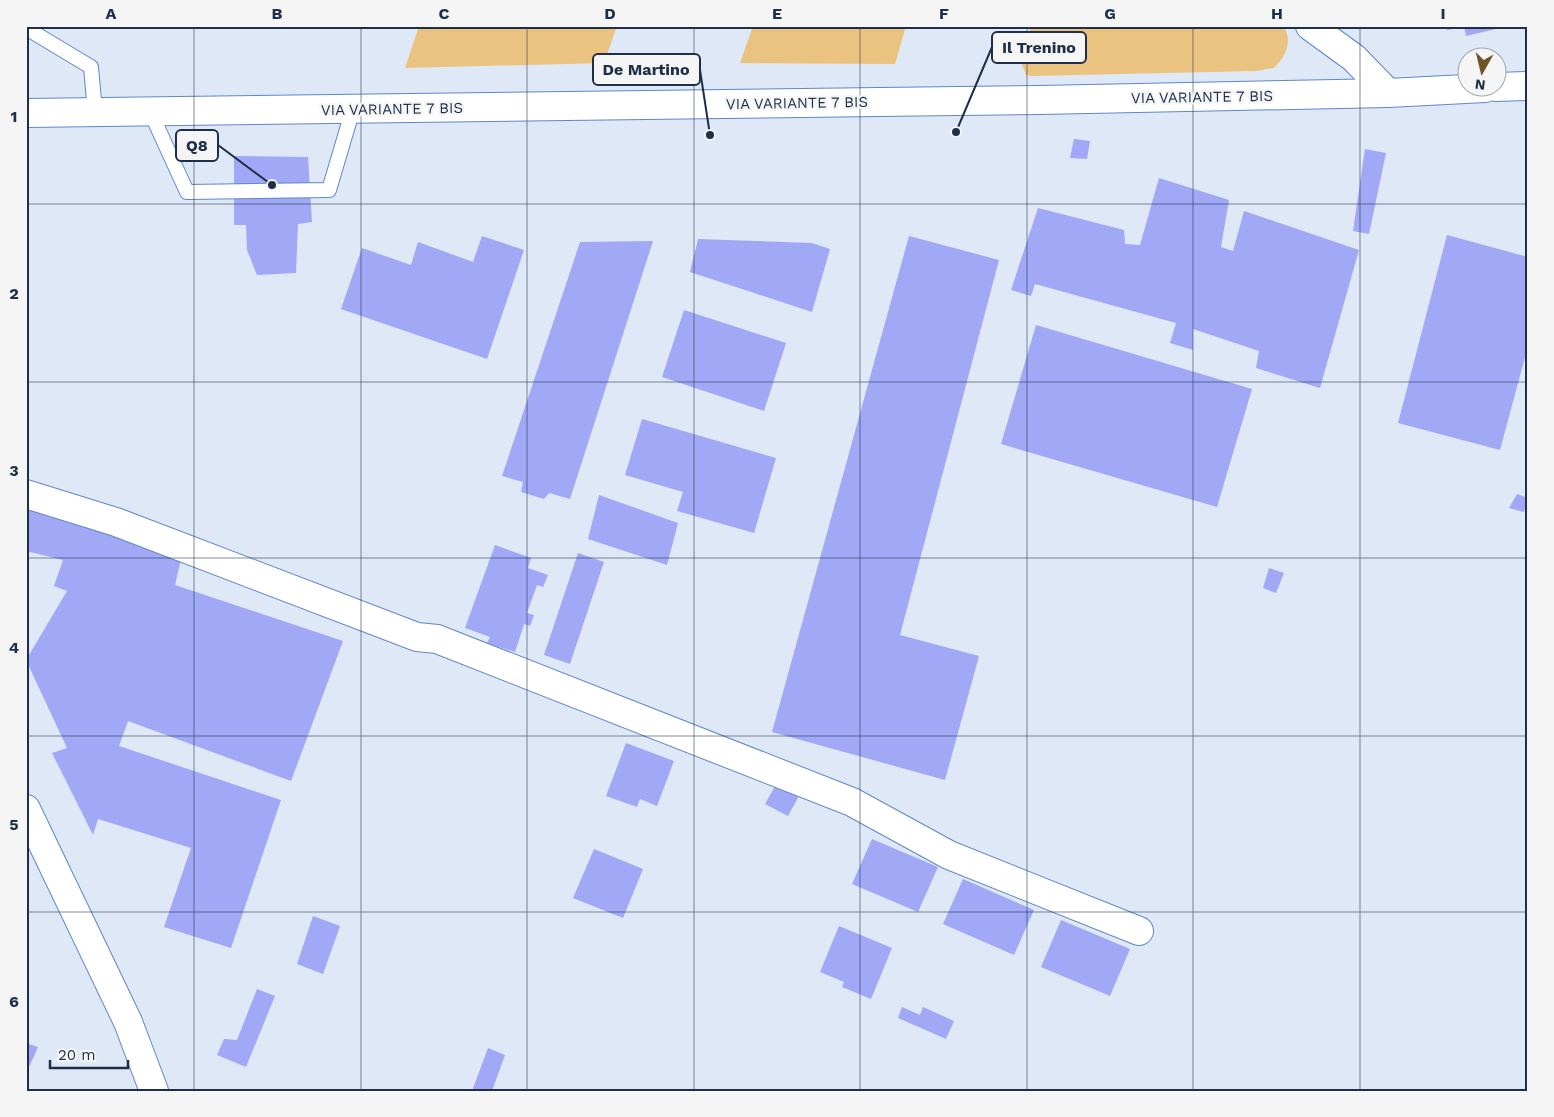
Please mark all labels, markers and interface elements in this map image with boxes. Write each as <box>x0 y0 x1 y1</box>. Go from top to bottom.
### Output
text: A <box>106 4 117 23</box>
text: B <box>272 4 283 23</box>
text: C <box>439 4 450 23</box>
text: D <box>604 4 616 23</box>
text: E <box>772 4 782 23</box>
text: F <box>939 4 949 23</box>
text: G <box>1104 4 1116 23</box>
text: H <box>1271 4 1283 23</box>
text: I <box>1440 4 1446 23</box>
callout: Il Trenino <box>992 32 1086 63</box>
text: Il Trenino <box>1002 38 1076 57</box>
north arrow <box>1456 48 1506 98</box>
callout: De Martino <box>593 54 700 85</box>
text: De Martino <box>603 60 690 79</box>
text: N <box>1474 76 1486 94</box>
street label: VIA VARIANTE 7 BIS <box>1131 87 1273 107</box>
street label: VIA VARIANTE 7 BIS <box>726 93 868 113</box>
street label: VIA VARIANTE 7 BIS <box>321 99 463 119</box>
text: 1 <box>11 107 17 126</box>
callout: Q8 <box>176 130 218 161</box>
text: Q8 <box>186 136 208 155</box>
text: 2 <box>9 284 19 303</box>
text: 3 <box>9 461 19 480</box>
text: 4 <box>9 638 19 657</box>
text: 5 <box>9 815 19 834</box>
text: 6 <box>9 992 19 1011</box>
scale bar <box>50 1037 128 1069</box>
text: 20 m <box>58 1046 96 1064</box>

